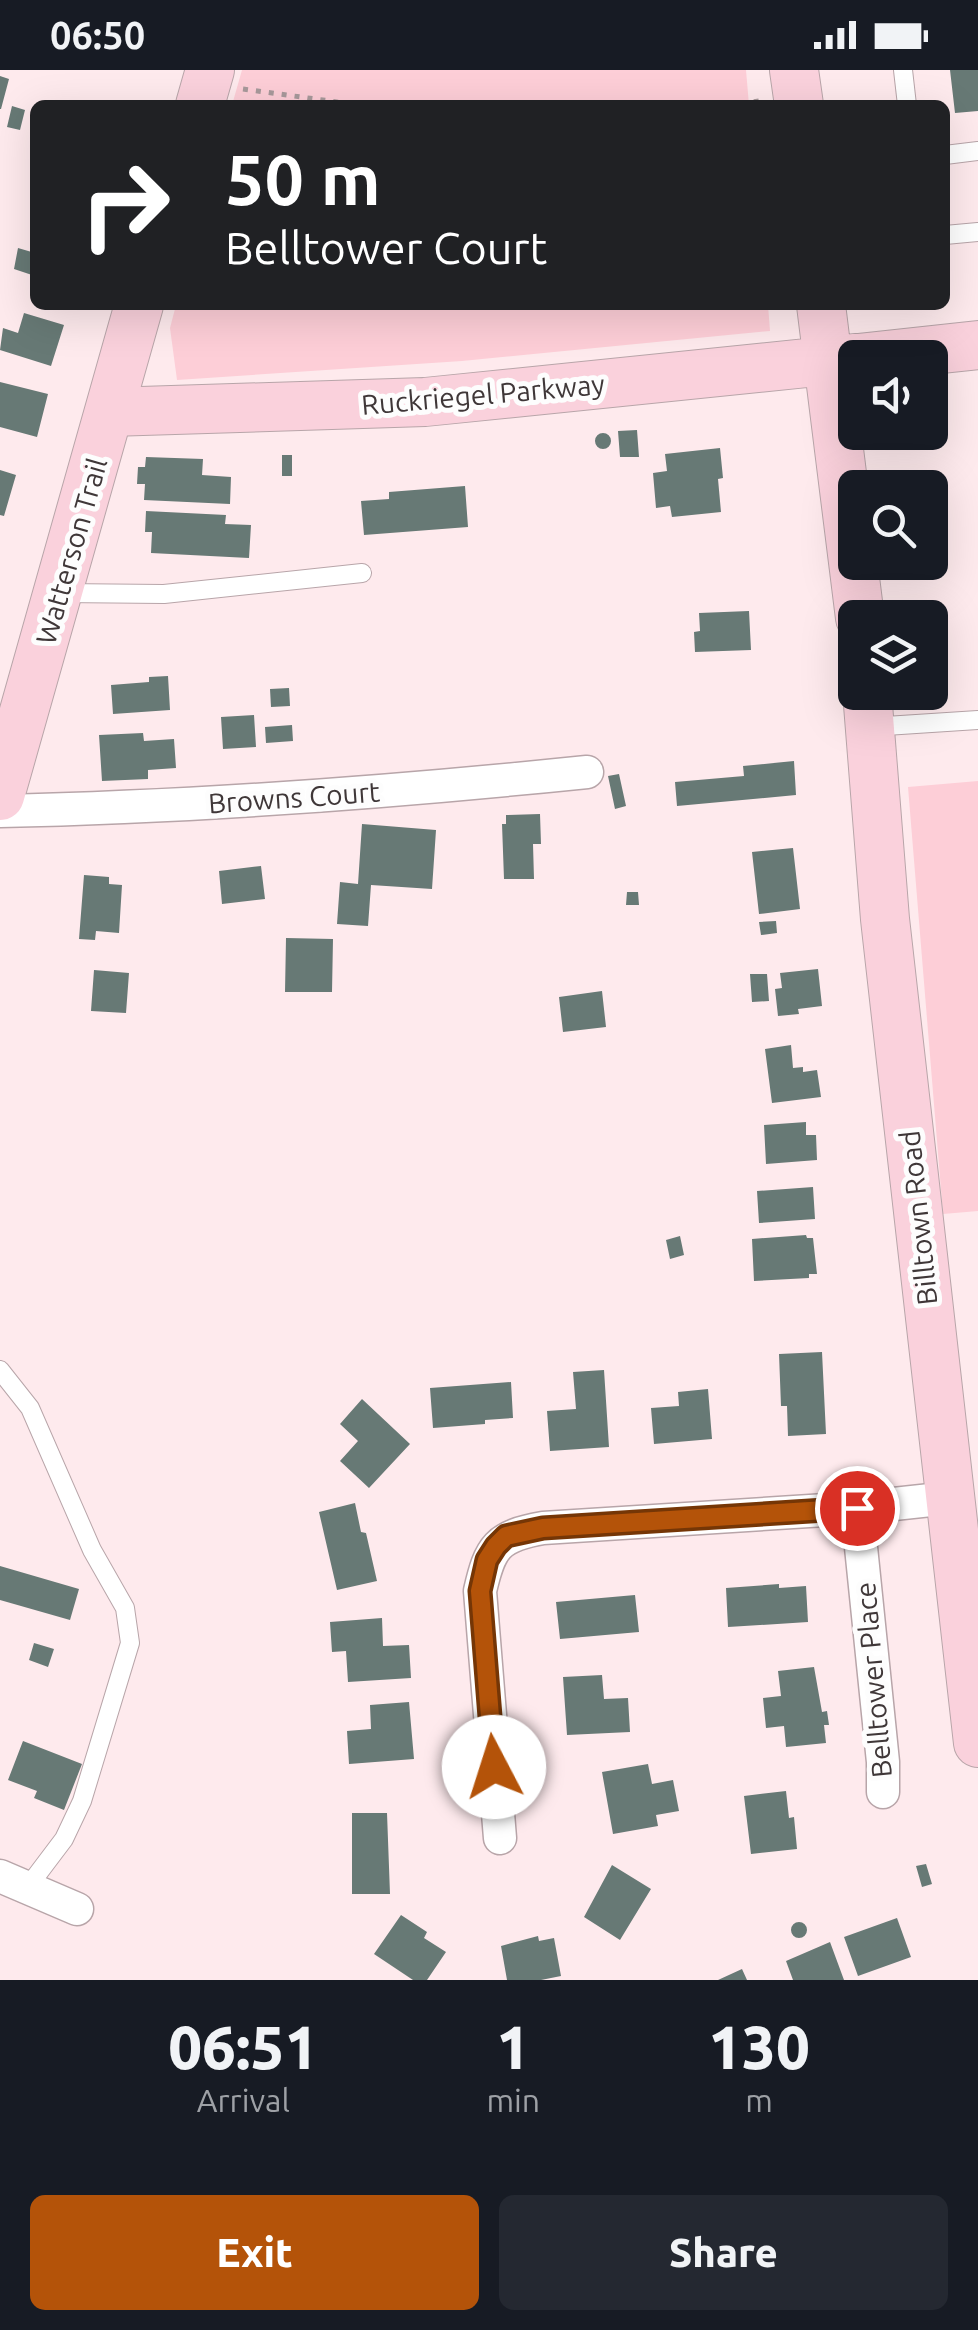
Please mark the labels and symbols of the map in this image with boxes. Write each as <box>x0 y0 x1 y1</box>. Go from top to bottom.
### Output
street label: Ruckriegel Parkway <box>360 368 606 420</box>
street label: Watterson Trail <box>30 454 112 648</box>
street label: Browns Court <box>207 776 381 818</box>
street label: Billtown Road <box>893 1129 943 1307</box>
pin <box>815 1466 900 1551</box>
street label: Belltower Place <box>849 1581 897 1779</box>
position arrow <box>442 1715 546 1819</box>

